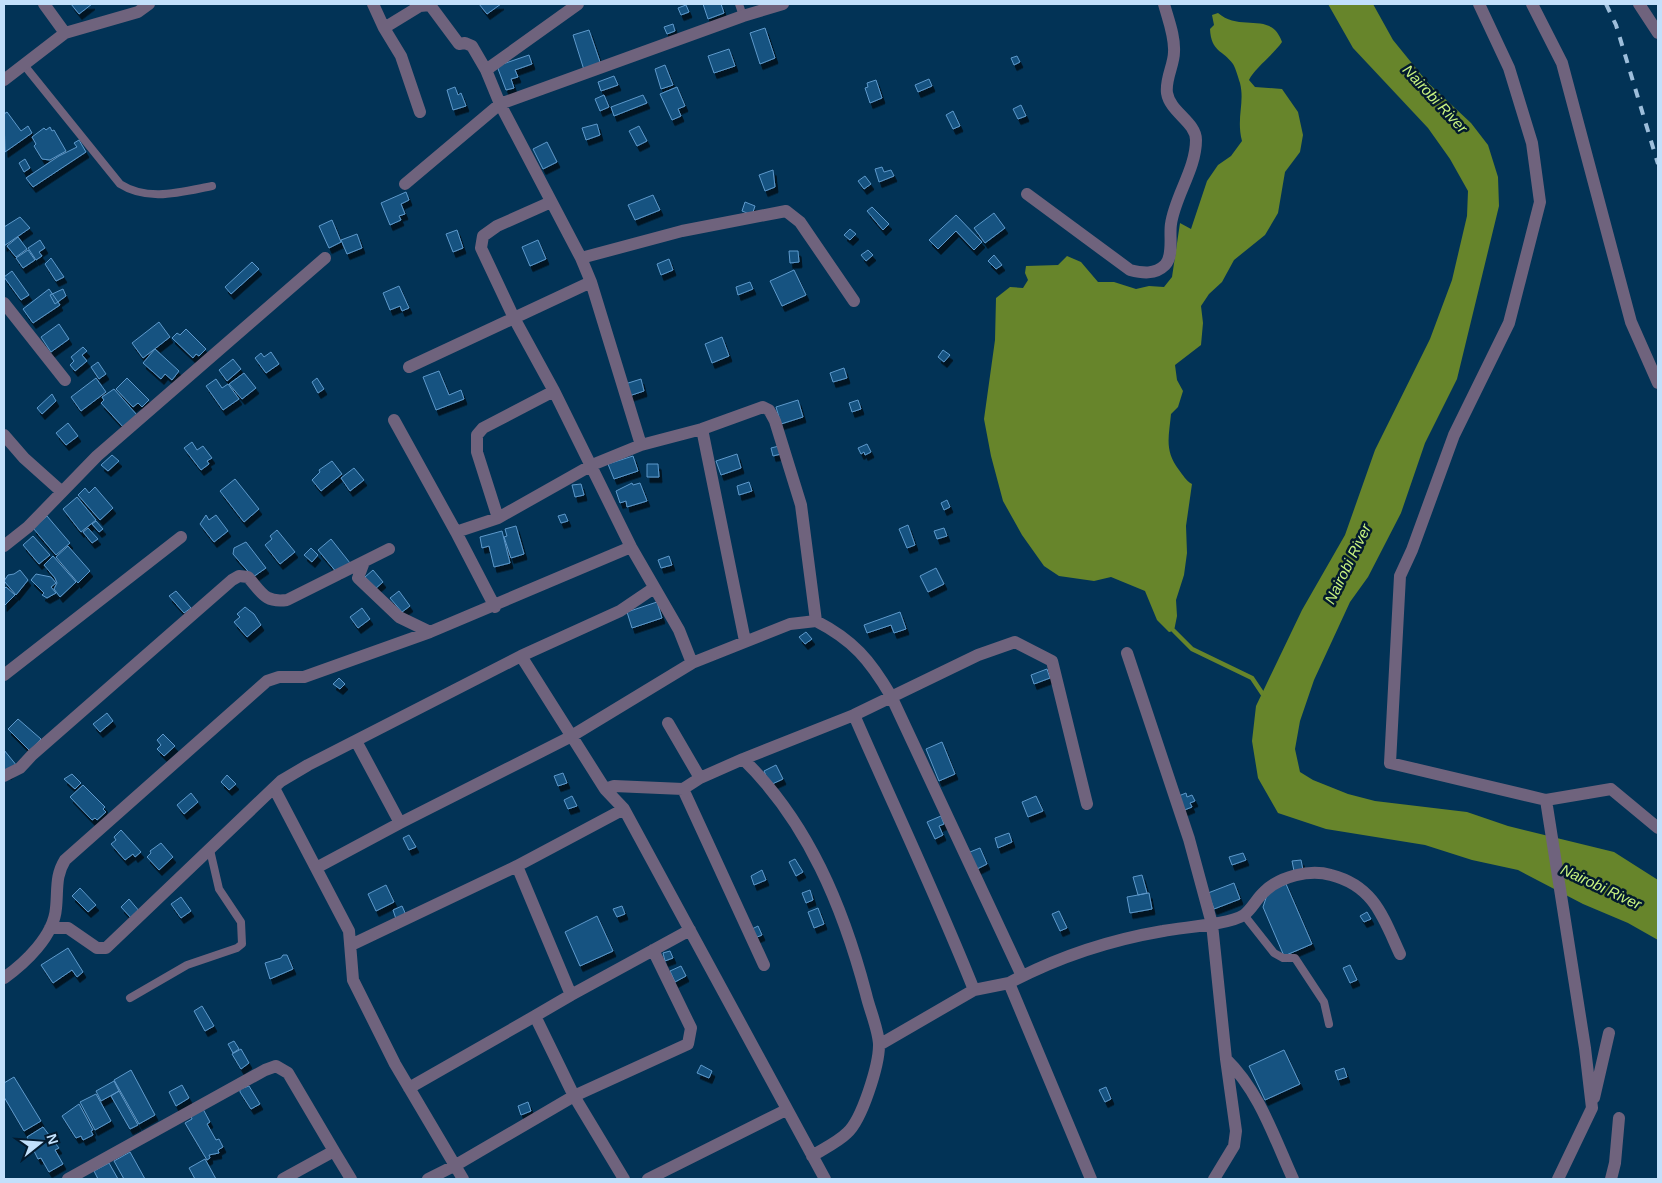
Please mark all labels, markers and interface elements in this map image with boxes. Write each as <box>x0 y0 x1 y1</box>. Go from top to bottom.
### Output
water label: Nairobi River <box>1400 61 1472 137</box>
water label: Nairobi River <box>1321 520 1375 606</box>
water label: Nairobi River <box>1558 861 1645 913</box>
north arrow <box>15 1118 65 1168</box>
text: N <box>43 1132 62 1146</box>

